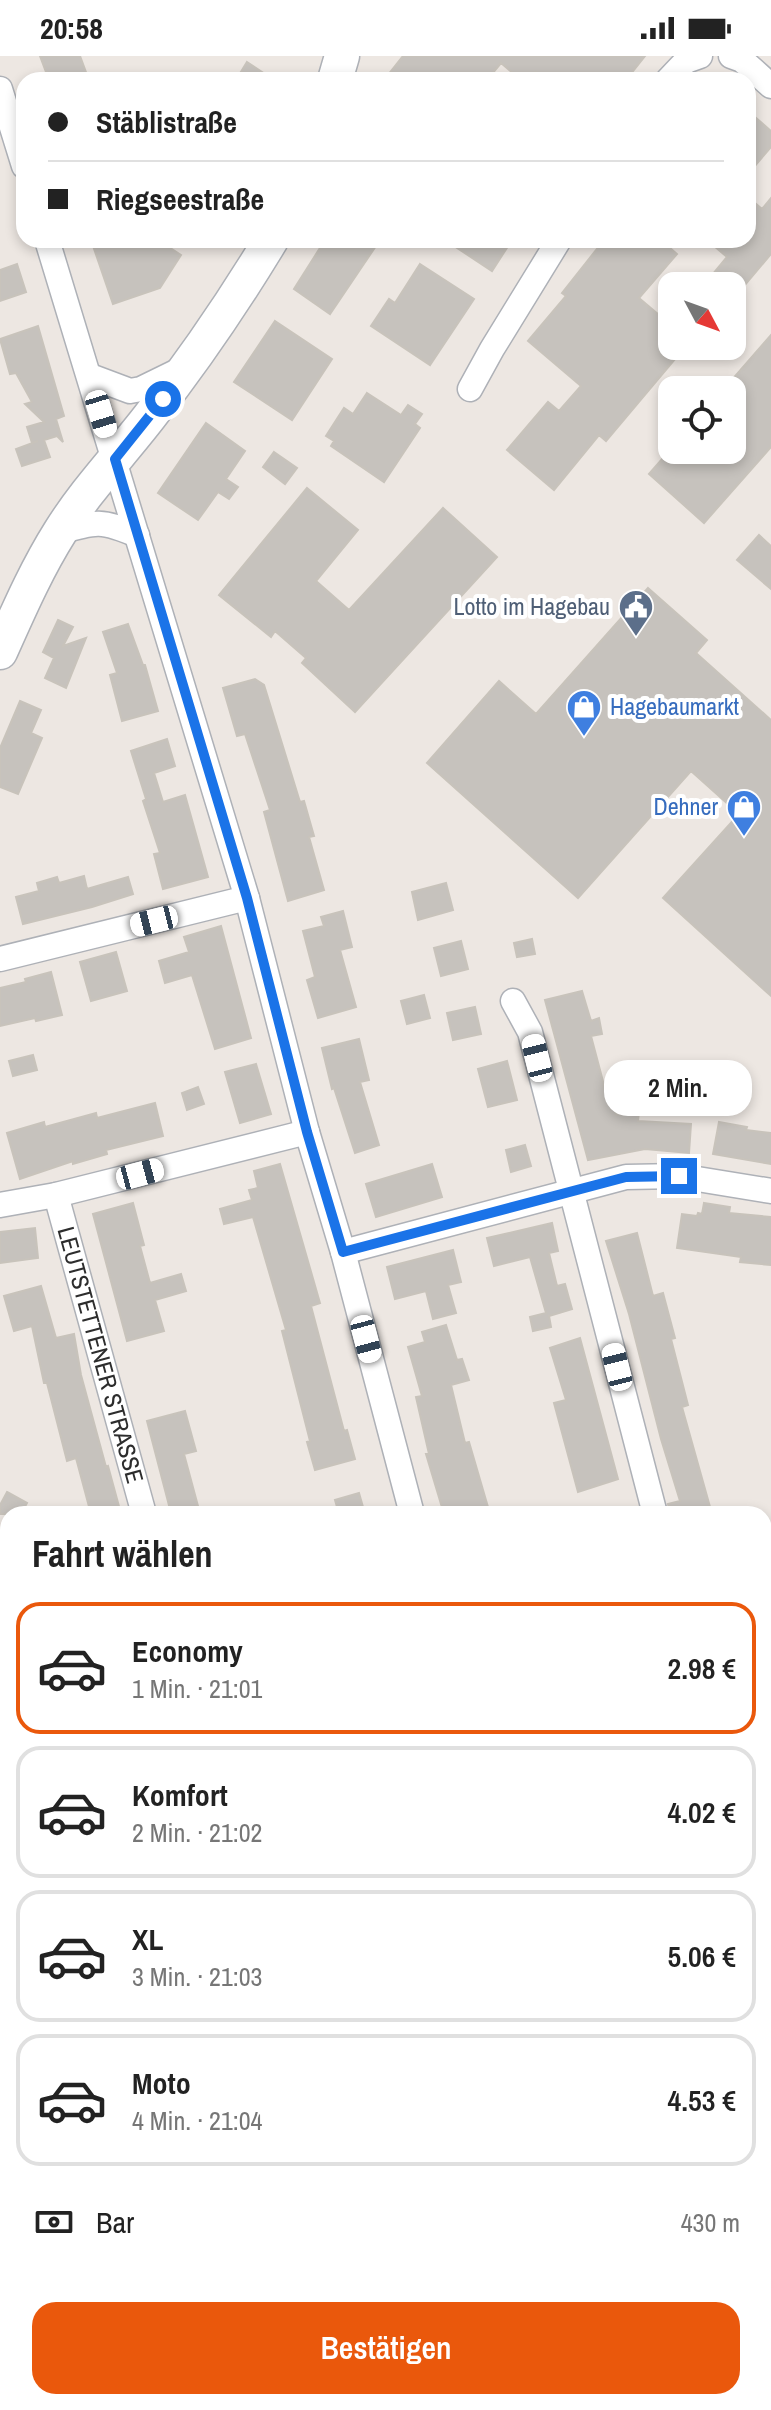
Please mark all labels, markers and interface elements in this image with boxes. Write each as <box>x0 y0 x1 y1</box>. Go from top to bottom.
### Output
text: 20:58 <box>40 8 103 48</box>
text: Stäblistraße <box>96 102 237 142</box>
text: Riegseestraße <box>96 179 264 219</box>
north arrow <box>658 272 746 360</box>
map controls <box>658 272 746 464</box>
button: locate <box>658 376 746 464</box>
route start <box>145 381 181 417</box>
car <box>83 388 119 440</box>
public building icon: Lotto im Hagebau <box>617 588 655 638</box>
place label: Lotto im Hagebau <box>454 590 610 622</box>
shop icon: Hagebaumarkt <box>565 688 603 738</box>
place label: Hagebaumarkt <box>610 690 740 722</box>
shop icon: Dehner <box>725 788 763 838</box>
place label: Dehner <box>653 790 718 822</box>
car <box>128 904 180 938</box>
car <box>520 1032 554 1084</box>
callout: 2 Min. <box>605 1060 753 1116</box>
text: 2 Min. <box>648 1070 708 1105</box>
car <box>114 1156 166 1192</box>
route end <box>661 1158 697 1194</box>
street label: LEUTSTETTENER STRASSE <box>50 1223 152 1487</box>
car <box>348 1313 384 1365</box>
car <box>600 1341 634 1393</box>
text: Fahrt wählen <box>32 1530 213 1578</box>
text: Economy <box>132 1631 243 1671</box>
icon: car <box>36 1632 108 1704</box>
text: 2.98 € <box>668 1648 736 1688</box>
text: 1 Min. · 21:01 <box>132 1671 262 1706</box>
text: Komfort <box>132 1775 228 1815</box>
icon: car <box>36 1776 108 1848</box>
text: 4.02 € <box>668 1792 736 1832</box>
text: 2 Min. · 21:02 <box>132 1815 262 1850</box>
text: XL <box>132 1919 163 1959</box>
icon: car <box>36 1920 108 1992</box>
text: 5.06 € <box>668 1936 736 1976</box>
text: 3 Min. · 21:03 <box>132 1959 262 1994</box>
text: Moto <box>132 2063 191 2103</box>
icon: car <box>36 2064 108 2136</box>
text: 4.53 € <box>668 2080 736 2120</box>
text: 4 Min. · 21:04 <box>132 2103 262 2138</box>
icon: cash <box>32 2200 76 2244</box>
text: Bar <box>96 2202 134 2242</box>
text: 430 m <box>681 2205 740 2240</box>
button: Bestätigen <box>32 2302 740 2394</box>

